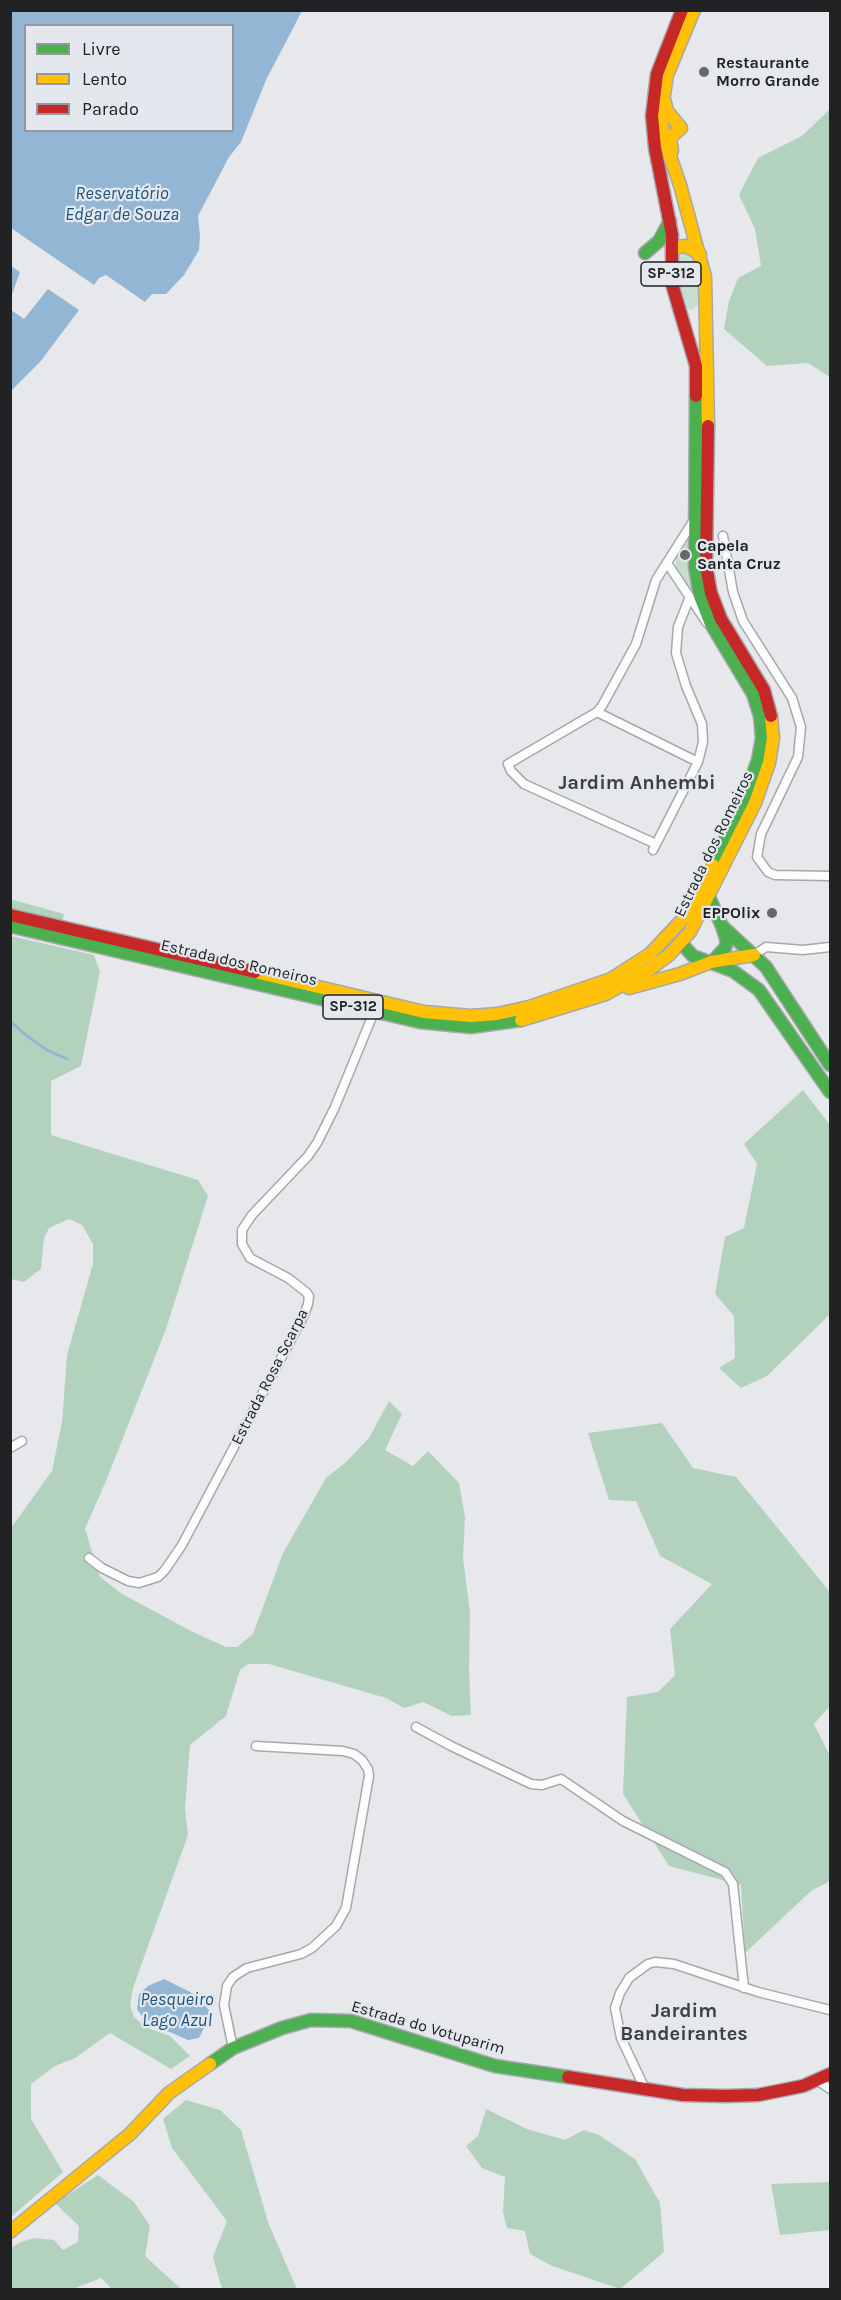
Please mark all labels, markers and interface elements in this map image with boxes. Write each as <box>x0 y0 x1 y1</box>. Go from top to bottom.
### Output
legend <box>24 24 234 132</box>
text: Livre <box>82 38 121 60</box>
place label: Restaurante Morro Grande <box>716 53 819 91</box>
marker: Restaurante Morro Grande <box>697 65 711 79</box>
text: Lento <box>82 68 127 90</box>
text: Parado <box>82 98 139 120</box>
water label: Reservatório Edgar de Souza <box>65 183 179 226</box>
road number: SP-312 <box>641 262 701 286</box>
place label: Capela Santa Cruz <box>697 536 781 574</box>
marker: Capela Santa Cruz <box>678 548 692 562</box>
street label: Estrada dos Romeiros <box>670 768 758 920</box>
district label: Jardim Anhembi <box>558 771 716 795</box>
place label: EPPOlix <box>702 903 760 923</box>
marker: EPPOlix <box>765 906 779 920</box>
street label: Estrada dos Romeiros <box>159 936 319 990</box>
road number: SP-312 <box>323 995 383 1019</box>
street label: Estrada Rosa Scarpa <box>227 1306 313 1448</box>
water label: Pesqueiro Lago Azul <box>140 1989 214 2032</box>
street label: Estrada do Votuparim <box>349 1997 507 2059</box>
district label: Jardim Bandeirantes <box>620 1999 748 2046</box>

